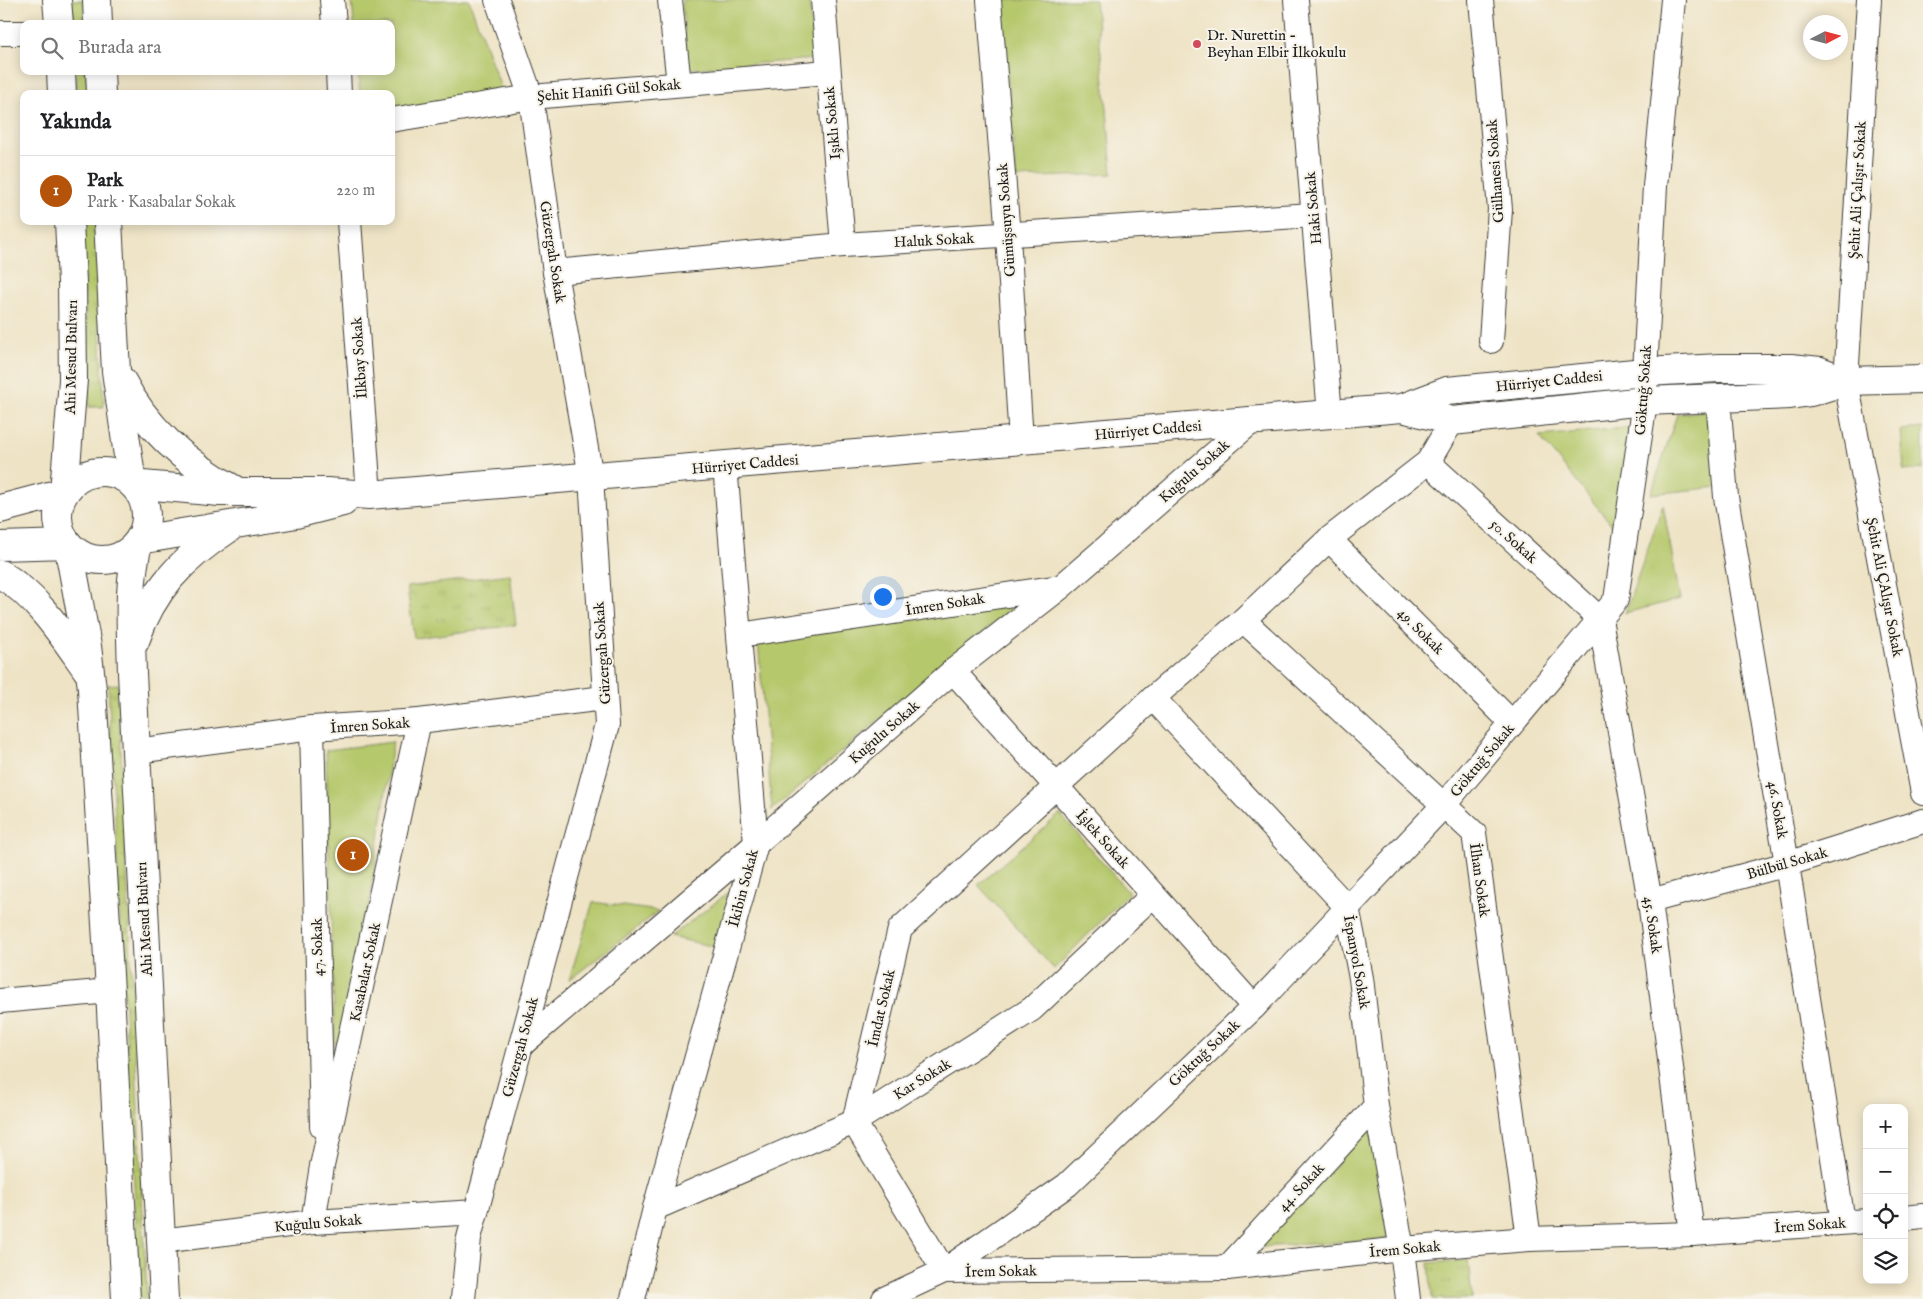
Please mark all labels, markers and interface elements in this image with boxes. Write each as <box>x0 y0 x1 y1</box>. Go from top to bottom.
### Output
north arrow <box>1803 15 1848 60</box>
search box <box>20 20 395 75</box>
place label: Dr. Nurettin - Beyhan Elbir İlkokulu <box>1207 26 1346 62</box>
icon: search <box>38 34 66 62</box>
text: Burada ara <box>78 36 162 60</box>
marker: Dr. Nurettin - Beyhan Elbir İlkokulu <box>1191 38 1203 50</box>
street label: Şehit Hanifi Gül Sokak <box>536 75 683 106</box>
street label: Işıklı Sokak <box>820 85 845 160</box>
text: Yakında <box>40 109 111 136</box>
street label: Gülhanesi Sokak <box>1482 117 1509 223</box>
street label: Şehit Ali Çalışır Sokak <box>1844 120 1871 260</box>
street label: Gümüşsuyu Sokak <box>993 161 1020 277</box>
text: Park <box>87 169 123 193</box>
street label: Haki Sokak <box>1301 170 1326 245</box>
text: 1 <box>53 181 59 201</box>
text: 220 m <box>336 181 375 201</box>
text: Park · Kasabalar Sokak <box>87 193 236 213</box>
street label: Güzergah Sokak <box>535 200 570 305</box>
street label: Haluk Sokak <box>893 229 976 252</box>
street label: Ahi Mesud Bulvarı <box>61 299 82 416</box>
street label: İlkbay Sokak <box>347 316 372 399</box>
street label: Göktuğ Sokak <box>1631 343 1656 436</box>
street label: Hürriyet Caddesi <box>1495 366 1603 397</box>
street label: Hürriyet Caddesi <box>1094 416 1202 445</box>
street label: Kuğulu Sokak <box>1155 435 1234 507</box>
street label: Hürriyet Caddesi <box>691 450 799 479</box>
street label: 50. Sokak <box>1486 515 1542 568</box>
street label: Şehit Ali ÇAlışır Sokak <box>1862 516 1908 659</box>
your location <box>870 584 896 610</box>
street label: İmren Sokak <box>904 589 987 620</box>
street label: Güzergah Sokak <box>589 600 616 705</box>
street label: 49. Sokak <box>1393 604 1449 659</box>
street label: Kuğulu Sokak <box>845 696 924 768</box>
street label: İmren Sokak <box>329 713 412 738</box>
street label: Göktuğ Sokak <box>1446 719 1519 801</box>
street label: 46. Sokak <box>1763 780 1792 841</box>
street label: İşlek Sokak <box>1071 806 1134 873</box>
pin: 1 <box>337 836 369 874</box>
street label: İlhan Sokak <box>1465 842 1494 919</box>
street label: Bülbül Sokak <box>1745 843 1831 884</box>
street label: İkibin Sokak <box>724 846 763 929</box>
street label: Ahi Mesud Bulvarı <box>132 861 157 978</box>
street label: 45. Sokak <box>1639 895 1666 956</box>
street label: İspanyol Sokak <box>1339 914 1374 1011</box>
street label: 47. Sokak <box>307 917 328 976</box>
street label: Kasabalar Sokak <box>346 920 386 1024</box>
street label: İmdat Sokak <box>863 966 900 1049</box>
street label: Güzergah Sokak <box>498 994 543 1099</box>
street label: Göktuğ Sokak <box>1165 1015 1245 1091</box>
street label: Kar Sokak <box>890 1054 955 1105</box>
map controls <box>1863 1104 1908 1284</box>
button: + <box>1863 1104 1908 1149</box>
button: − <box>1863 1149 1908 1194</box>
street label: 44. Sokak <box>1274 1158 1329 1216</box>
button: locate <box>1863 1194 1908 1239</box>
street label: Kuğulu Sokak <box>273 1210 364 1237</box>
street label: İrem Sokak <box>1773 1213 1848 1237</box>
street label: İrem Sokak <box>1368 1237 1443 1262</box>
button: layers <box>1863 1239 1908 1284</box>
street label: İrem Sokak <box>965 1261 1038 1282</box>

